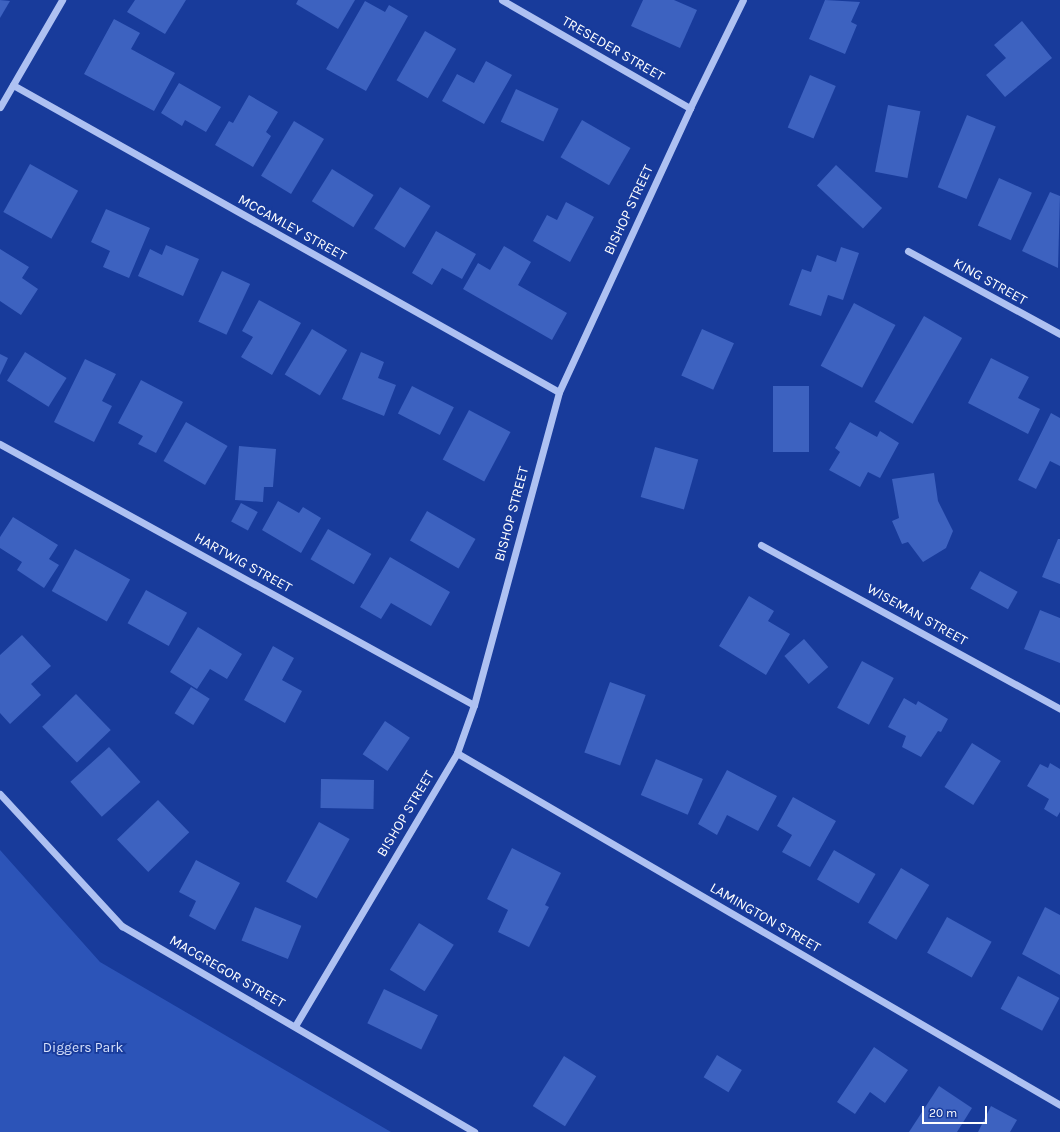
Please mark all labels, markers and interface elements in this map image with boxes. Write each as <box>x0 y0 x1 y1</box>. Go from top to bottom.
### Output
street label: TRESEDER STREET <box>559 13 667 85</box>
street label: BISHOP STREET <box>601 162 657 258</box>
street label: MCCAMLEY STREET <box>235 191 349 265</box>
street label: KING STREET <box>950 255 1030 309</box>
street label: BISHOP STREET <box>491 465 533 563</box>
street label: HARTWIG STREET <box>191 529 295 597</box>
street label: WISEMAN STREET <box>864 580 970 650</box>
street label: BISHOP STREET <box>374 768 438 860</box>
street label: LAMINGTON STREET <box>707 880 823 956</box>
street label: MACGREGOR STREET <box>166 932 288 1012</box>
park label: Diggers Park <box>43 1040 123 1056</box>
scale bar <box>924 1098 989 1124</box>
text: 20 m <box>929 1106 957 1120</box>

